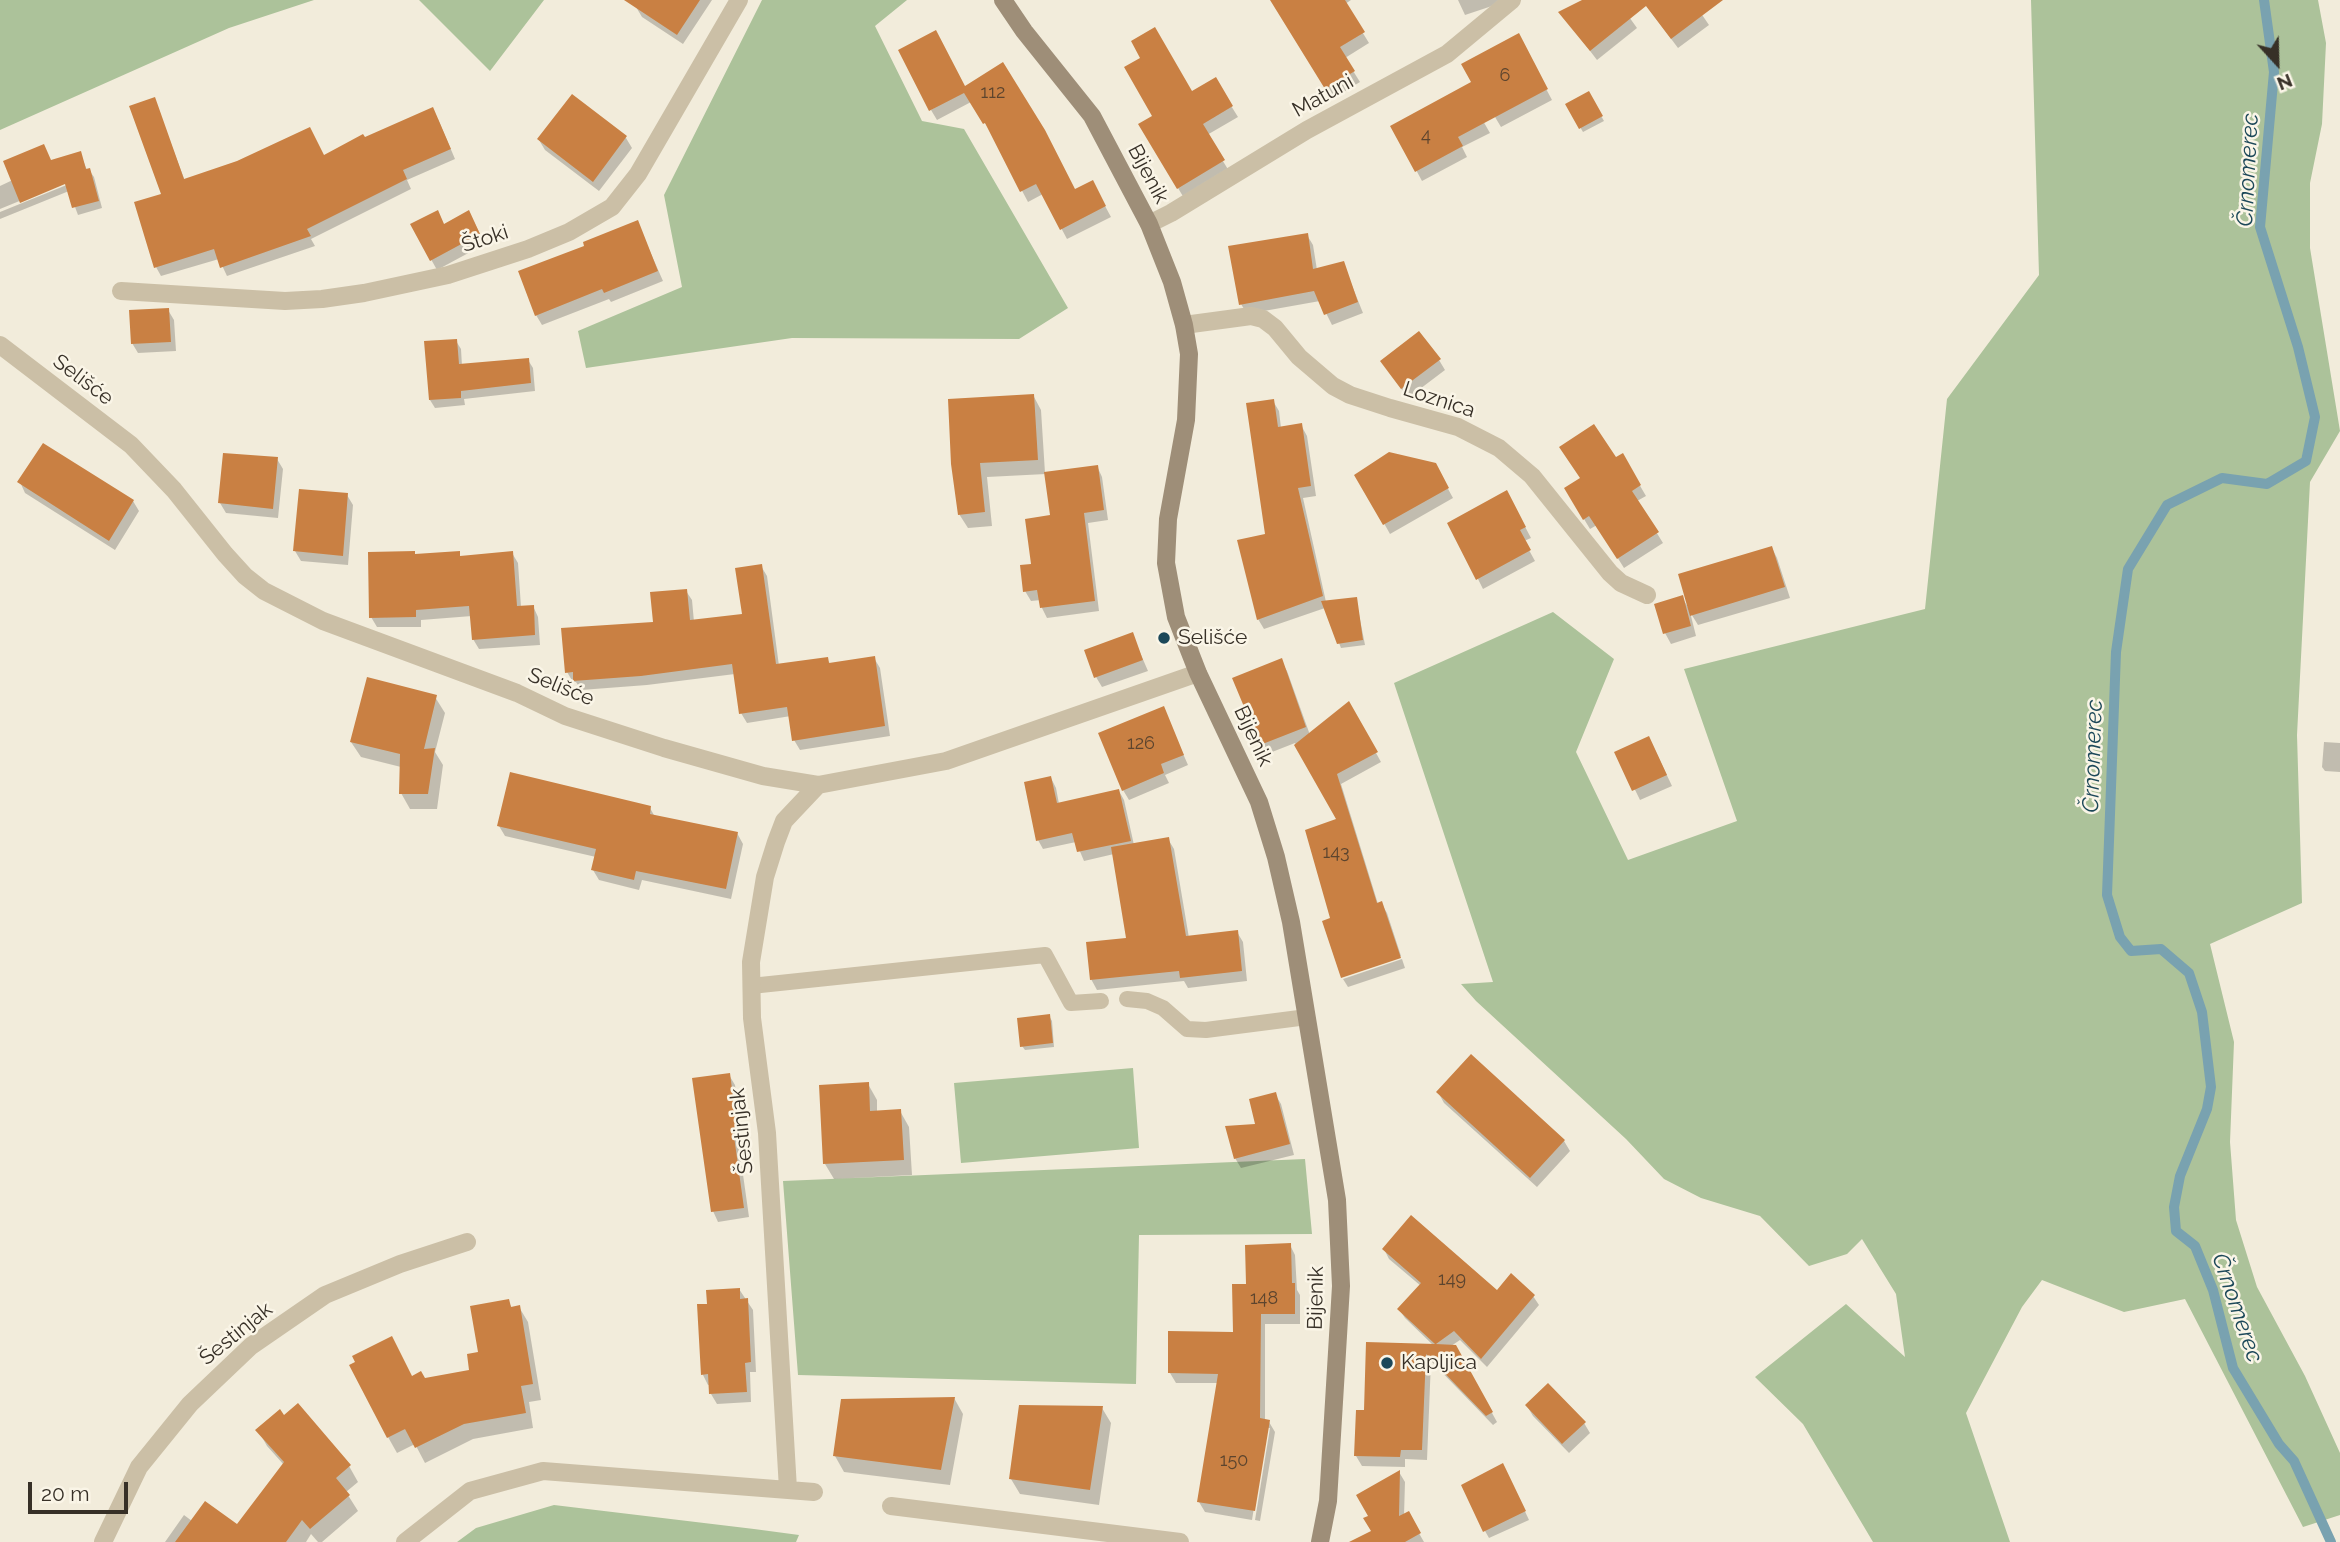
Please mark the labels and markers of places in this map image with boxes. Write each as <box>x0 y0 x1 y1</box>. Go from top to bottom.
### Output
place label: Selišće <box>1178 625 1247 651</box>
marker: Selišće <box>1156 630 1172 646</box>
place label: Kapljica <box>1401 1350 1477 1376</box>
marker: Kapljica <box>1379 1355 1395 1371</box>

